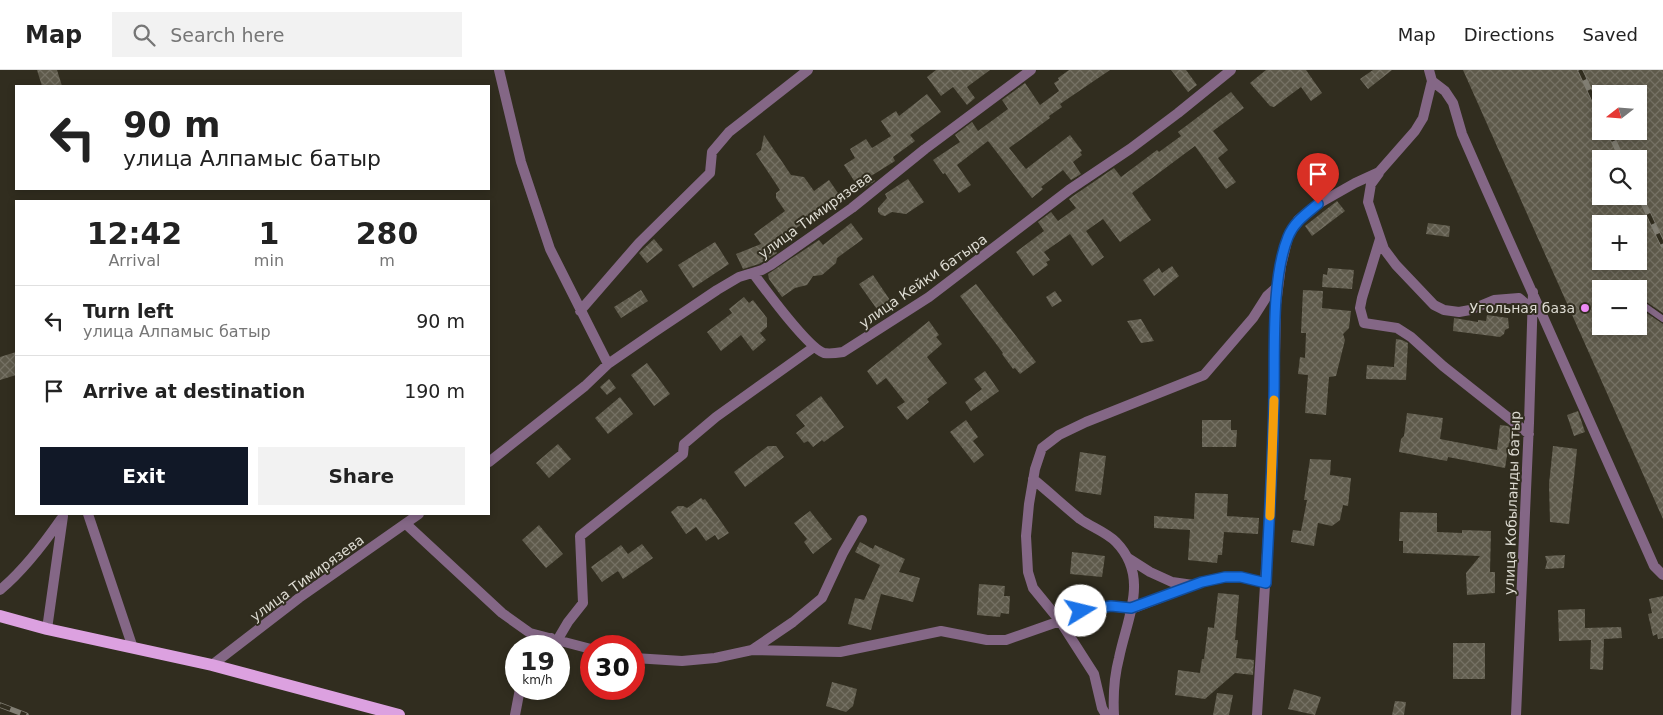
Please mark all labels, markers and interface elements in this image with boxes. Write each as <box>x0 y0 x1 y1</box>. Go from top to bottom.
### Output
search box <box>112 12 462 57</box>
text: Map <box>25 21 82 49</box>
icon: search <box>130 21 158 49</box>
text: Search here <box>170 24 284 46</box>
text: Map <box>1398 24 1436 45</box>
text: Directions <box>1464 24 1554 45</box>
text: Saved <box>1582 24 1638 45</box>
north arrow <box>1592 85 1648 140</box>
map controls <box>1592 85 1647 335</box>
icon: left <box>40 105 105 170</box>
text: 90 m <box>123 105 220 145</box>
text: улица Алпамыс батыр <box>123 146 381 171</box>
button: search <box>1592 150 1647 205</box>
pin <box>1297 153 1339 204</box>
icon: arrive <box>1304 160 1332 188</box>
street label: улица Тимирязева <box>755 168 875 262</box>
button: + <box>1592 215 1647 270</box>
text: 12:42 <box>87 216 182 251</box>
text: 1 <box>258 216 279 251</box>
text: 280 <box>356 216 418 251</box>
street label: улица Кейки батыра <box>856 231 990 331</box>
text: Arrival <box>108 251 160 270</box>
text: min <box>254 251 284 270</box>
text: m <box>379 251 395 270</box>
button: − <box>1592 280 1647 335</box>
text: Turn left <box>83 300 174 322</box>
place label: Угольная база <box>1470 300 1575 316</box>
marker: Угольная база <box>1579 302 1591 314</box>
icon: left <box>40 307 68 335</box>
text: 90 m <box>416 310 465 332</box>
text: улица Алпамыс батыр <box>83 322 271 341</box>
icon: arrive <box>40 377 68 405</box>
text: Arrive at destination <box>83 380 305 402</box>
text: 190 m <box>404 380 465 402</box>
street label: улица Кобыланды батыр <box>1501 411 1523 595</box>
button: Exit <box>40 447 248 505</box>
button: Share <box>258 447 465 505</box>
street label: улица Тимирязева <box>247 531 367 625</box>
position arrow <box>1054 584 1106 636</box>
speed limit sign: 30 <box>580 635 645 700</box>
text: 19 <box>520 647 555 676</box>
text: km/h <box>522 673 553 687</box>

